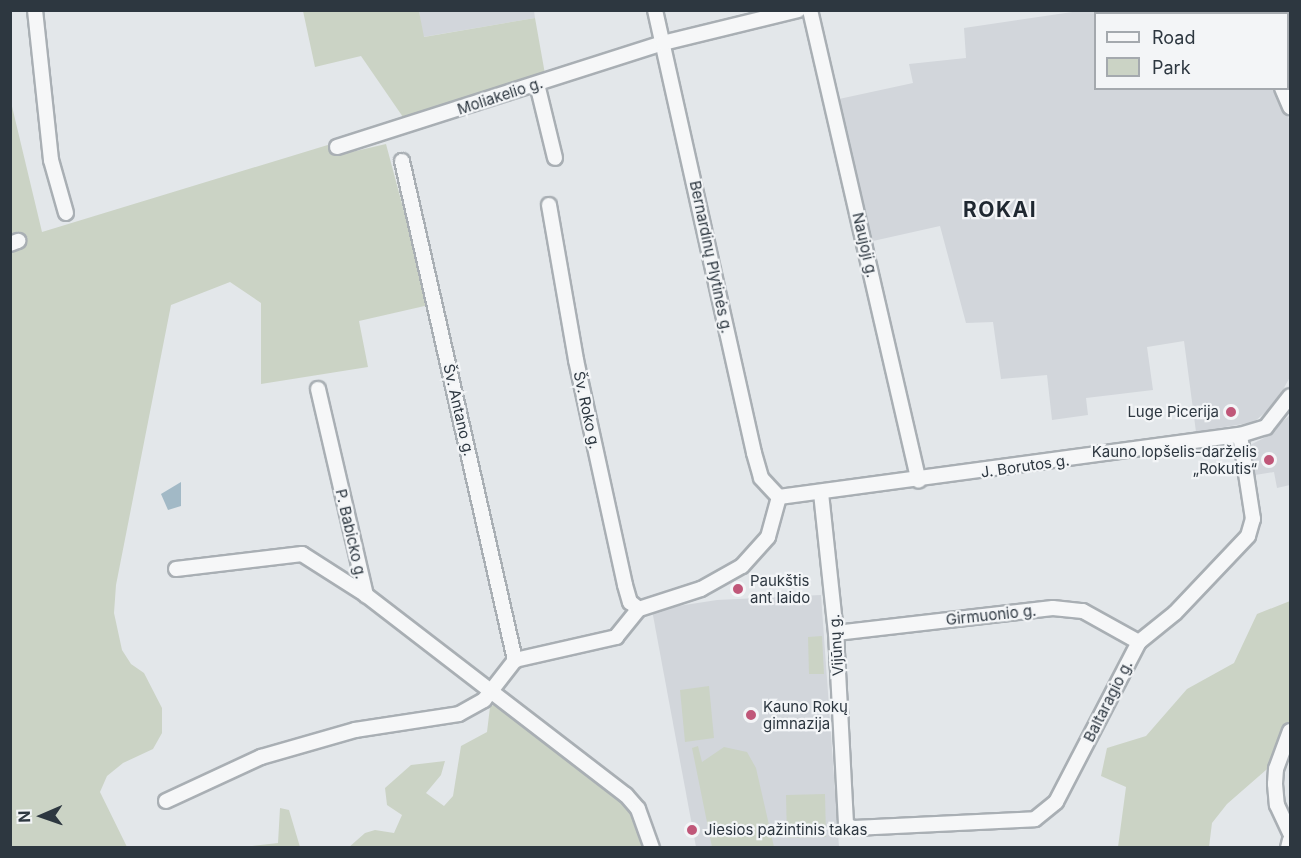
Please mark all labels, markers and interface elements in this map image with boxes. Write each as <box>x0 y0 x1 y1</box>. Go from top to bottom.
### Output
legend <box>1094 12 1289 90</box>
text: Road <box>1152 27 1195 48</box>
text: Park <box>1152 57 1191 78</box>
street label: Moliakelio g. <box>455 74 545 118</box>
street label: Bernardinų Plytinės g. <box>686 179 736 335</box>
district label: ROKAI <box>963 197 1037 223</box>
street label: Naujoji g. <box>849 211 881 279</box>
street label: Šv. Antano g. <box>440 362 478 458</box>
street label: Šv. Roko g. <box>570 369 604 451</box>
place label: Luge Picerija <box>1127 403 1219 421</box>
marker: Luge Picerija <box>1224 405 1238 419</box>
place label: Kauno lopšelis-darželis „Rokutis“ <box>1092 442 1257 477</box>
street label: J. Borutos g. <box>980 451 1070 481</box>
marker: Kauno lopšelis-darželis „Rokutis“ <box>1262 453 1276 467</box>
street label: P. Babicko g. <box>332 487 370 581</box>
place label: Paukštis ant laido <box>750 571 810 606</box>
marker: Paukštis ant laido <box>731 582 745 596</box>
street label: Girmuonio g. <box>945 601 1037 629</box>
street label: Vijūnų g. <box>825 613 847 677</box>
street label: Baltaragio g. <box>1080 657 1136 745</box>
place label: Kauno Rokų gimnazija <box>763 697 848 732</box>
marker: Kauno Rokų gimnazija <box>744 708 758 722</box>
north arrow <box>12 786 72 846</box>
text: N <box>14 810 34 823</box>
place label: Jiesios pažintinis takas <box>704 821 867 839</box>
marker: Jiesios pažintinis takas <box>685 823 699 837</box>

